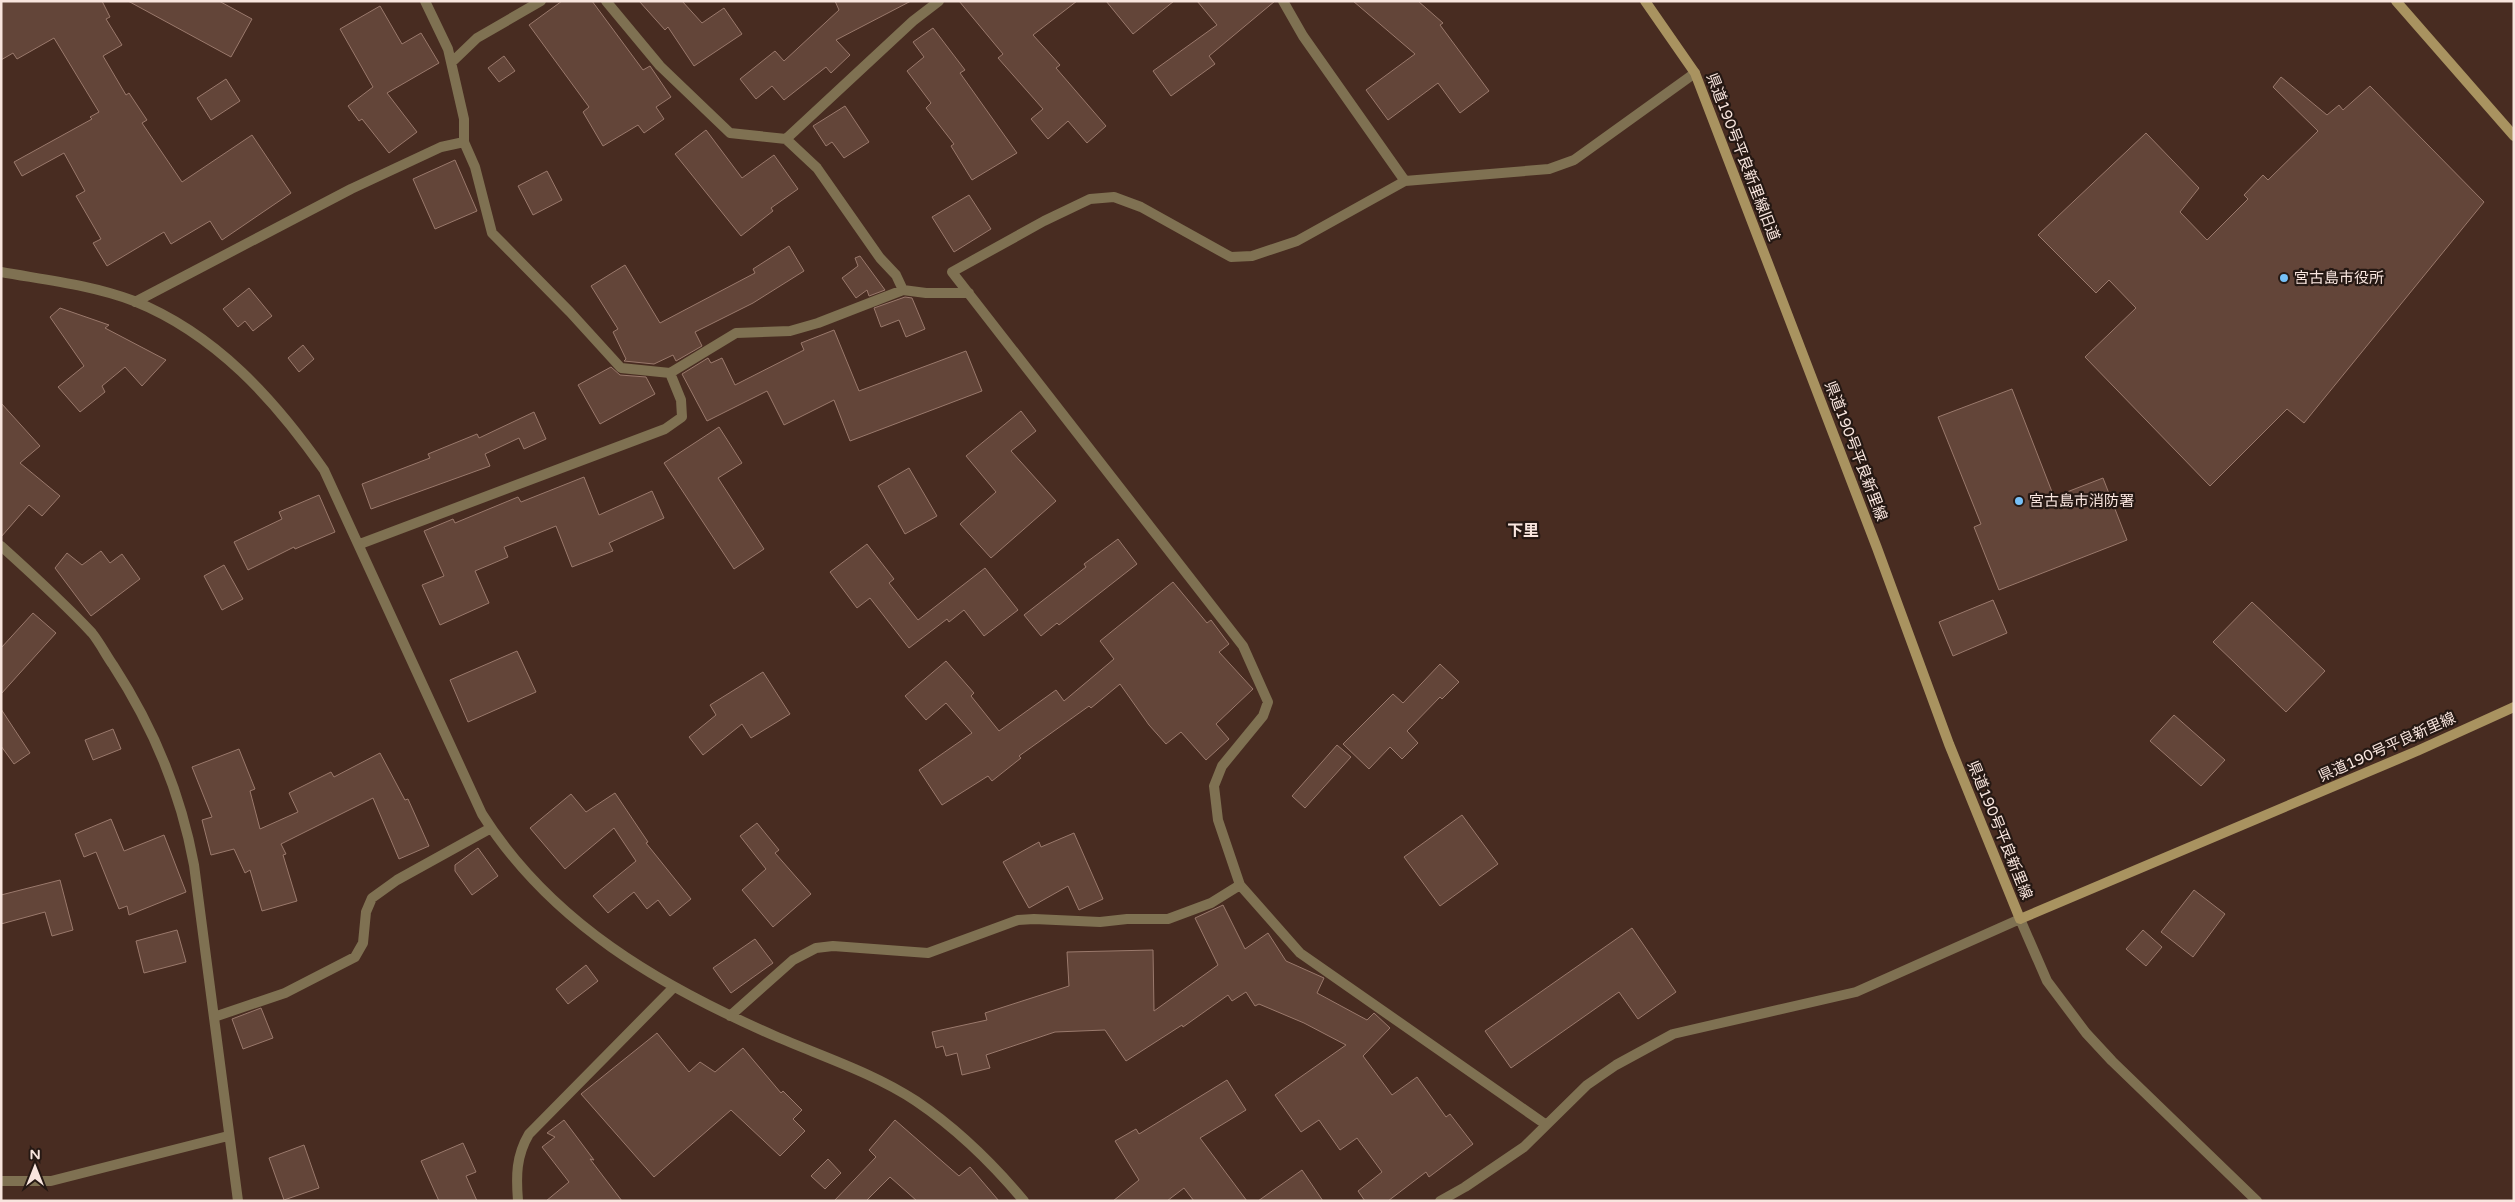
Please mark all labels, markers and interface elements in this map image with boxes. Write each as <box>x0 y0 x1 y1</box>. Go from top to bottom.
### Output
street label: 県道190号平良新里線旧道 <box>1703 71 1783 243</box>
place label: 宮古島市役所 <box>2294 269 2384 287</box>
marker: 宮古島市役所 <box>2278 272 2290 284</box>
street label: 県道190号平良新里線 <box>1821 379 1891 523</box>
place label: 宮古島市消防署 <box>2029 492 2134 510</box>
marker: 宮古島市消防署 <box>2013 495 2025 507</box>
district label: 下里 <box>1507 521 1539 541</box>
street label: 県道190号平良新里線 <box>2316 709 2458 785</box>
street label: 県道190号平良新里線 <box>1964 758 2036 902</box>
north arrow <box>10 1142 60 1192</box>
text: N <box>29 1146 41 1163</box>

